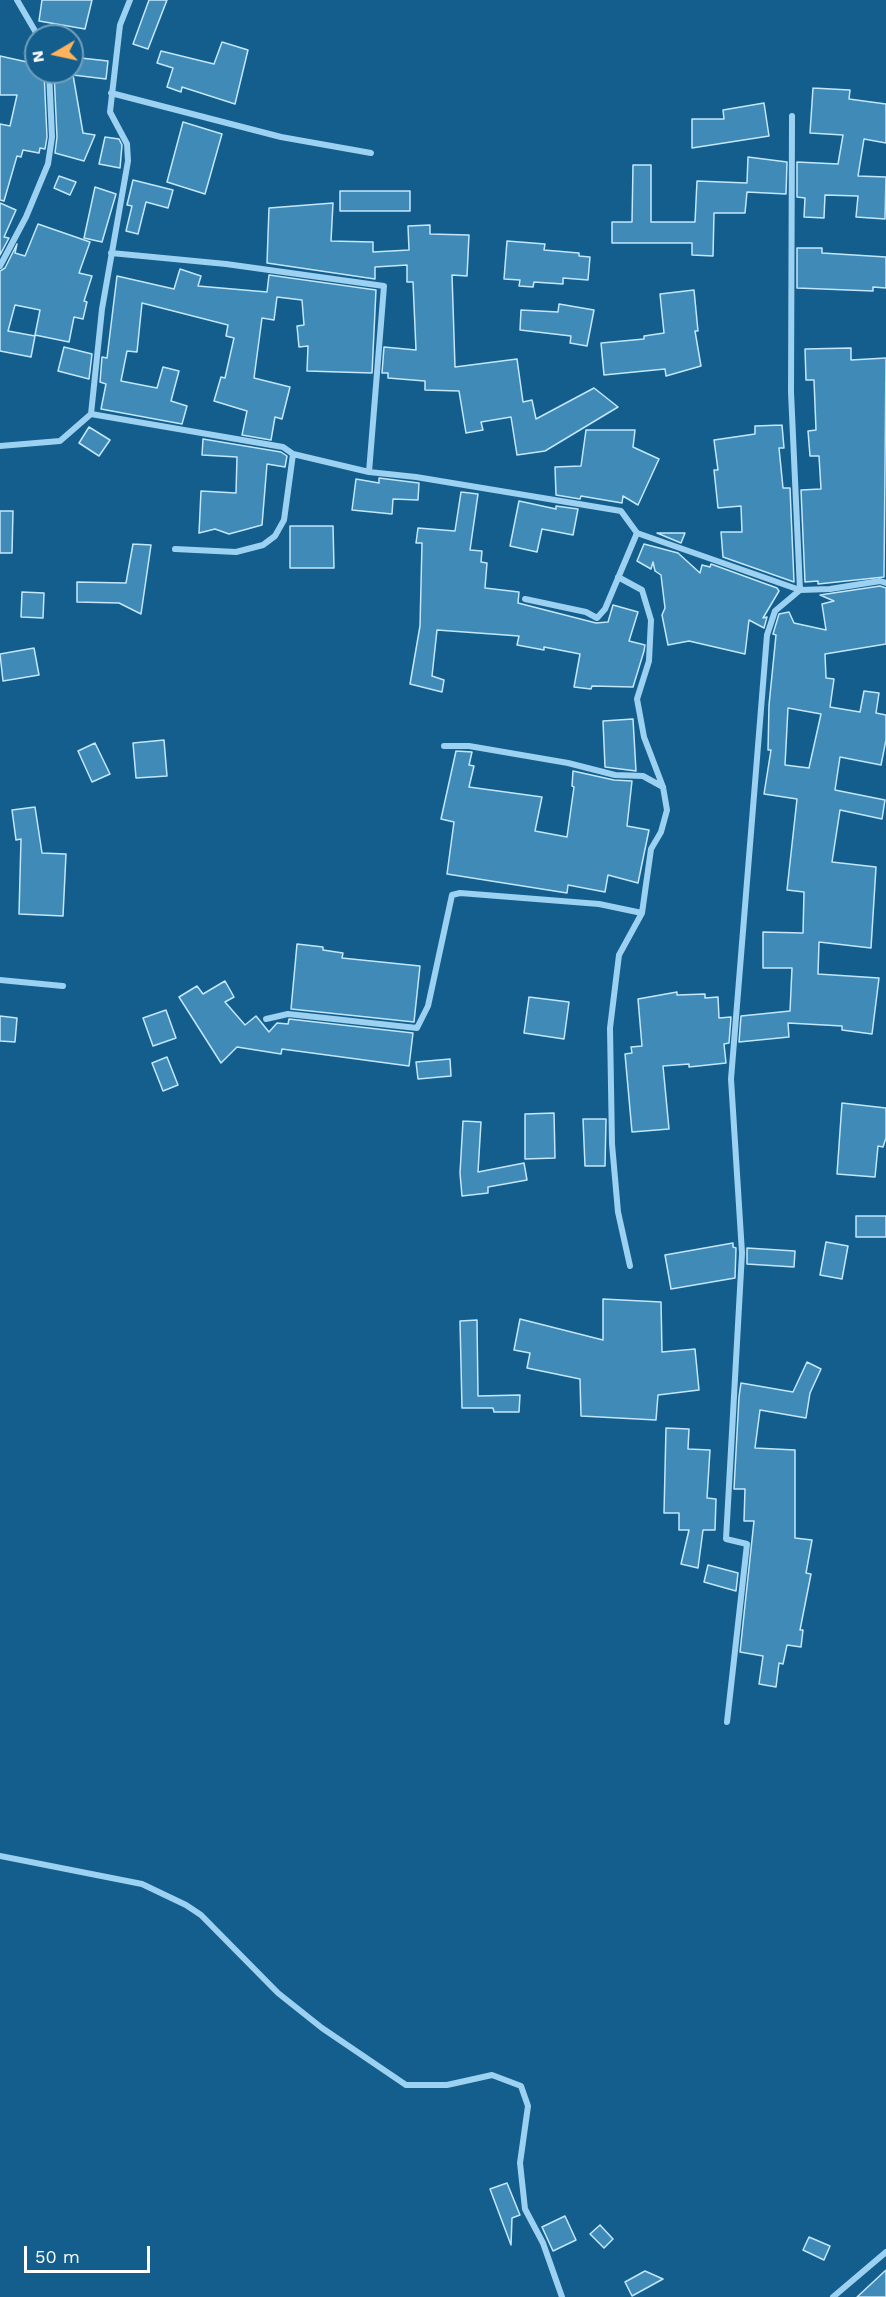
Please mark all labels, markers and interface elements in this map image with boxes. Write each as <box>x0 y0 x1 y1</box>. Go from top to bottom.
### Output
north arrow <box>24 24 84 84</box>
text: N <box>27 49 48 64</box>
scale bar <box>27 2234 153 2272</box>
text: 50 m <box>35 2246 80 2267</box>

